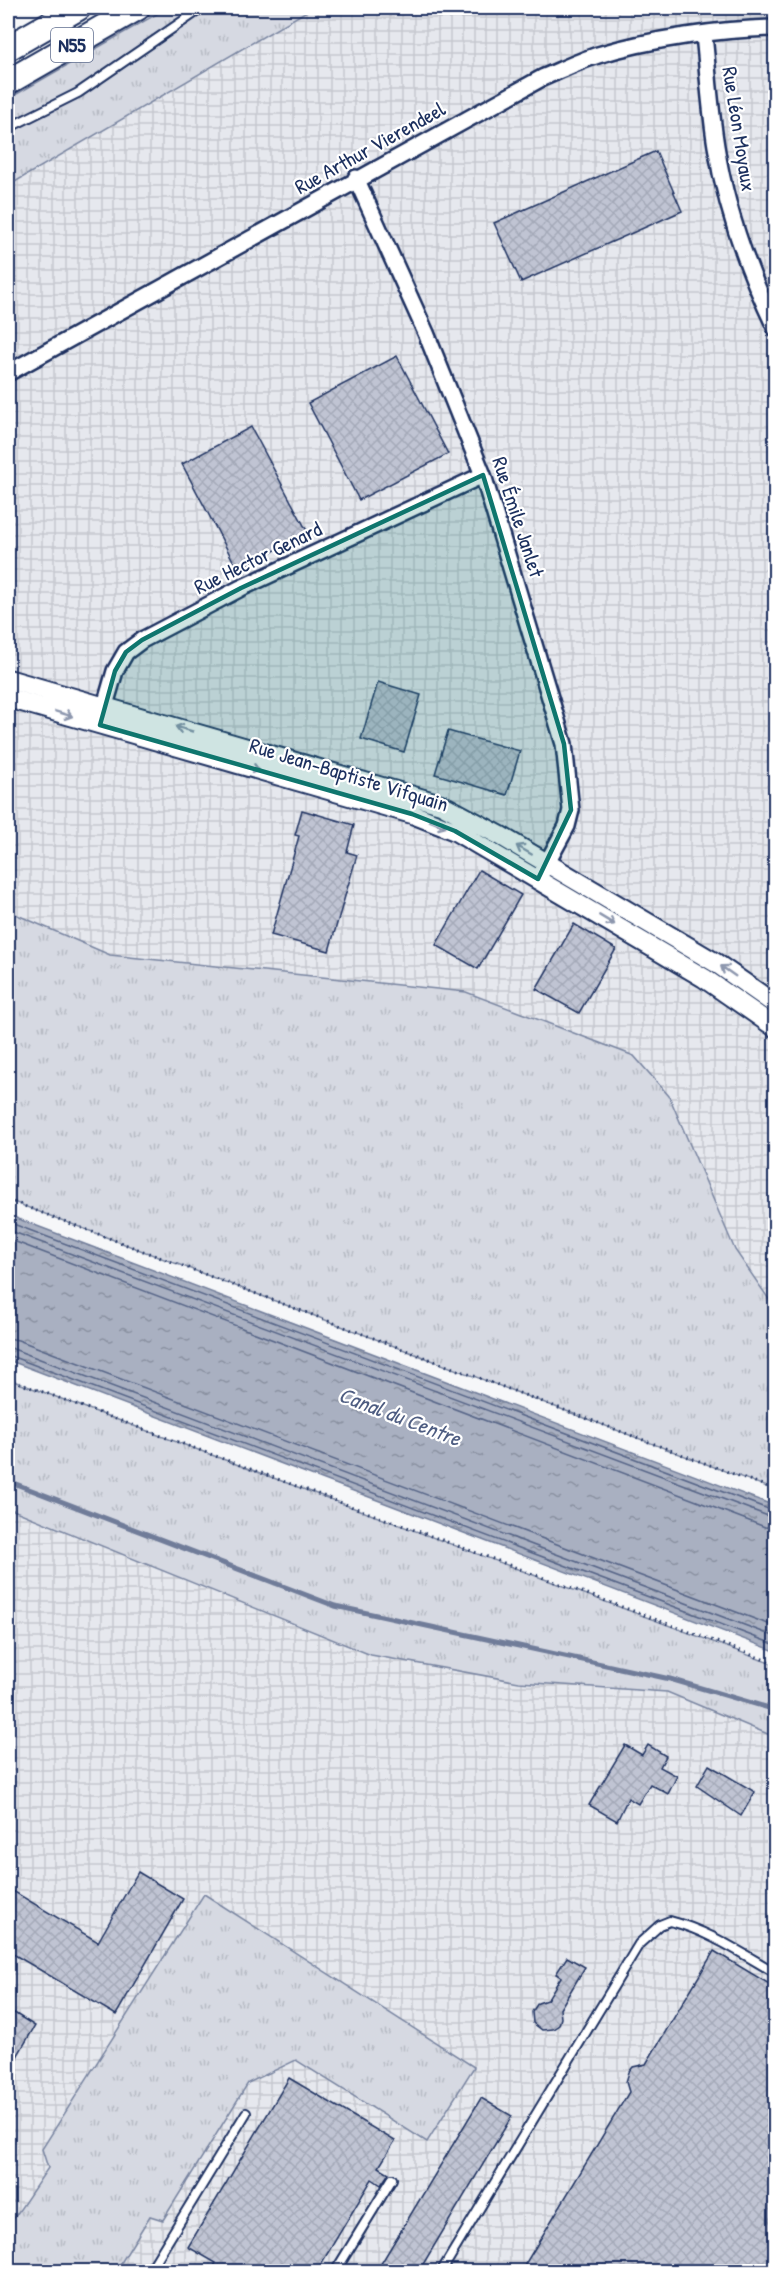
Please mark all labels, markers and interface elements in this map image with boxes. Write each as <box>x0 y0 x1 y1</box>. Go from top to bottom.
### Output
road number: N55 <box>51 28 93 62</box>
street label: Rue Léon Moyaux <box>715 64 764 193</box>
street label: Rue Arthur Vierendeel <box>289 94 451 201</box>
street label: Rue Émile Janlet <box>485 453 552 581</box>
street label: Rue Hector Genard <box>189 514 326 601</box>
one-way arrow <box>54 709 73 720</box>
one-way arrow <box>175 723 194 735</box>
street label: Rue Jean-Baptiste Vifquain <box>246 730 452 819</box>
one-way arrow <box>241 763 260 774</box>
one-way arrow <box>428 819 446 830</box>
one-way arrow <box>516 844 533 856</box>
one-way arrow <box>598 914 615 926</box>
one-way arrow <box>720 965 736 977</box>
water label: Canal du Centre <box>335 1379 466 1453</box>

